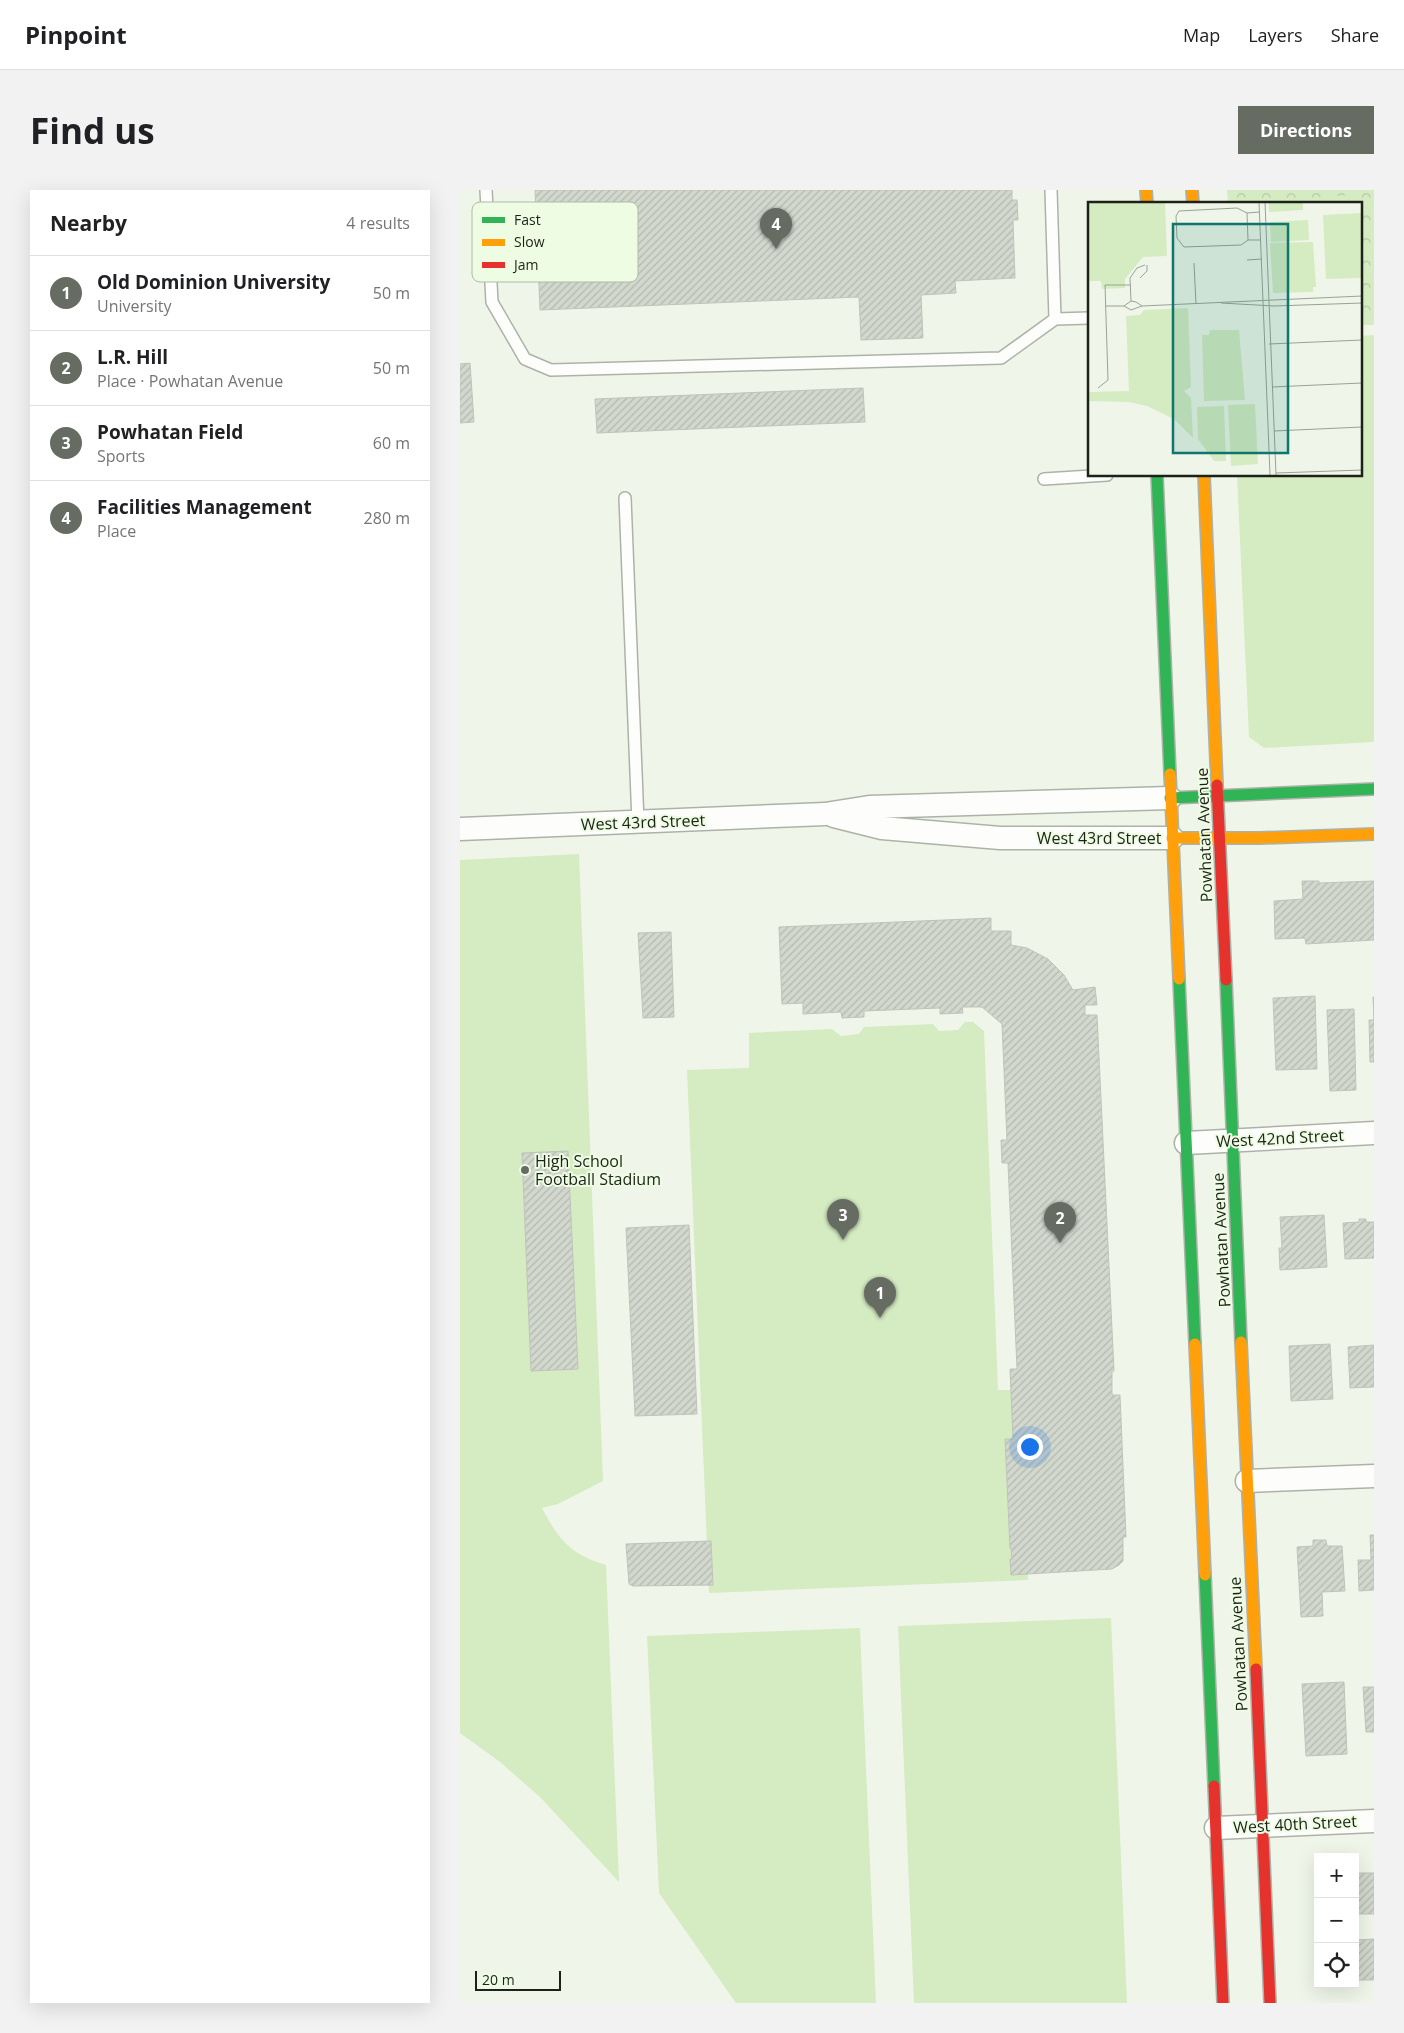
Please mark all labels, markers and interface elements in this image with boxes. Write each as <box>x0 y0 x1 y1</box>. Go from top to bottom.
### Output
text: Pinpoint <box>25 18 127 51</box>
text: Map <box>1183 23 1220 47</box>
text: Layers <box>1248 23 1303 47</box>
text: Share <box>1331 23 1379 47</box>
button: Directions <box>1238 106 1374 154</box>
text: Find us <box>30 107 155 154</box>
legend <box>472 202 638 282</box>
inset map <box>1088 202 1362 476</box>
pin: 4 <box>760 208 792 249</box>
text: Nearby <box>50 209 127 237</box>
text: Fast <box>514 210 541 229</box>
text: 4 results <box>346 212 410 234</box>
text: Slow <box>514 232 545 251</box>
text: Jam <box>512 255 539 274</box>
text: Old Dominion University <box>97 269 330 295</box>
text: 1 <box>61 282 71 304</box>
text: 50 m <box>373 282 410 304</box>
text: University <box>97 295 171 317</box>
text: L.R. Hill <box>97 344 168 370</box>
text: 2 <box>61 357 71 379</box>
text: 50 m <box>373 357 410 379</box>
text: Place · Powhatan Avenue <box>97 370 283 392</box>
text: Powhatan Field <box>97 419 243 445</box>
text: 3 <box>61 432 71 454</box>
text: 60 m <box>373 432 410 454</box>
text: Sports <box>97 445 145 467</box>
text: Facilities Management <box>97 494 312 520</box>
text: 4 <box>61 507 71 529</box>
text: 280 m <box>364 507 410 529</box>
text: Place <box>97 520 136 542</box>
street label: Powhatan Avenue <box>1191 767 1217 903</box>
street label: West 43rd Street <box>580 809 706 835</box>
street label: West 43rd Street <box>1037 827 1162 849</box>
street label: West 42nd Street <box>1216 1124 1345 1152</box>
place label: High School Football Stadium <box>535 1150 661 1190</box>
marker: High School Football Stadium <box>519 1164 531 1176</box>
street label: Powhatan Avenue <box>1206 1172 1236 1308</box>
pin: 3 <box>827 1199 859 1240</box>
pin: 2 <box>1044 1202 1076 1243</box>
pin: 1 <box>864 1277 896 1318</box>
your location <box>1017 1434 1043 1460</box>
street label: Powhatan Avenue <box>1223 1576 1253 1712</box>
street label: West 40th Street <box>1233 1810 1358 1838</box>
map controls <box>1314 1853 1359 1988</box>
button: + <box>1314 1853 1359 1898</box>
button: − <box>1314 1898 1359 1943</box>
button: locate <box>1314 1943 1359 1988</box>
scale bar <box>475 1968 561 1991</box>
text: 20 m <box>482 1970 515 1989</box>

